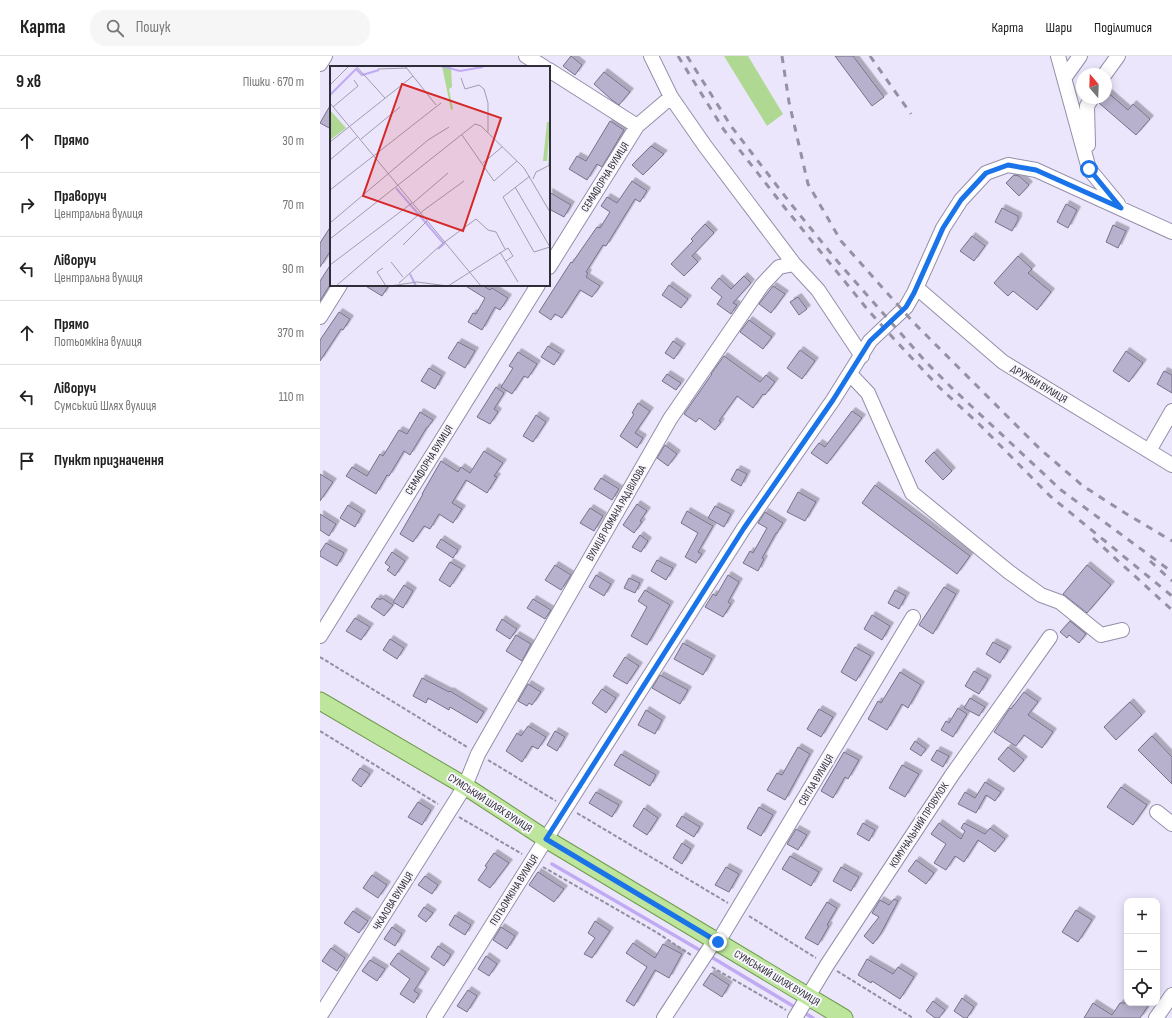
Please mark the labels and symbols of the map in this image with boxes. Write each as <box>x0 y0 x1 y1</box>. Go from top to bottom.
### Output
inset map <box>330 66 550 286</box>
north arrow <box>1076 68 1112 104</box>
street label: СЕМАФОРНА ВУЛИЦЯ <box>578 140 632 214</box>
route start <box>1080 160 1098 178</box>
street label: ДРУЖБИ ВУЛИЦЯ <box>1008 362 1070 406</box>
street label: СЕМАФОРНА ВУЛИЦЯ <box>402 423 456 497</box>
street label: ВУЛИЦЯ РОМАНА РАДІВІЛОВА <box>583 463 649 563</box>
street label: СВІТЛА ВУЛИЦЯ <box>796 752 836 808</box>
street label: СУМСЬКИЙ ШЛЯХ ВУЛИЦЯ <box>445 770 535 835</box>
street label: КОМУНАЛЬНИЙ ПРОВУЛОК <box>886 779 952 870</box>
street label: ПОТЬОМКІНА ВУЛИЦЯ <box>487 852 541 928</box>
street label: ЧКАЛОВА ВУЛИЦЯ <box>370 869 416 933</box>
route end <box>709 933 727 951</box>
street label: СУМСЬКИЙ ШЛЯХ ВУЛИЦЯ <box>732 946 823 1009</box>

